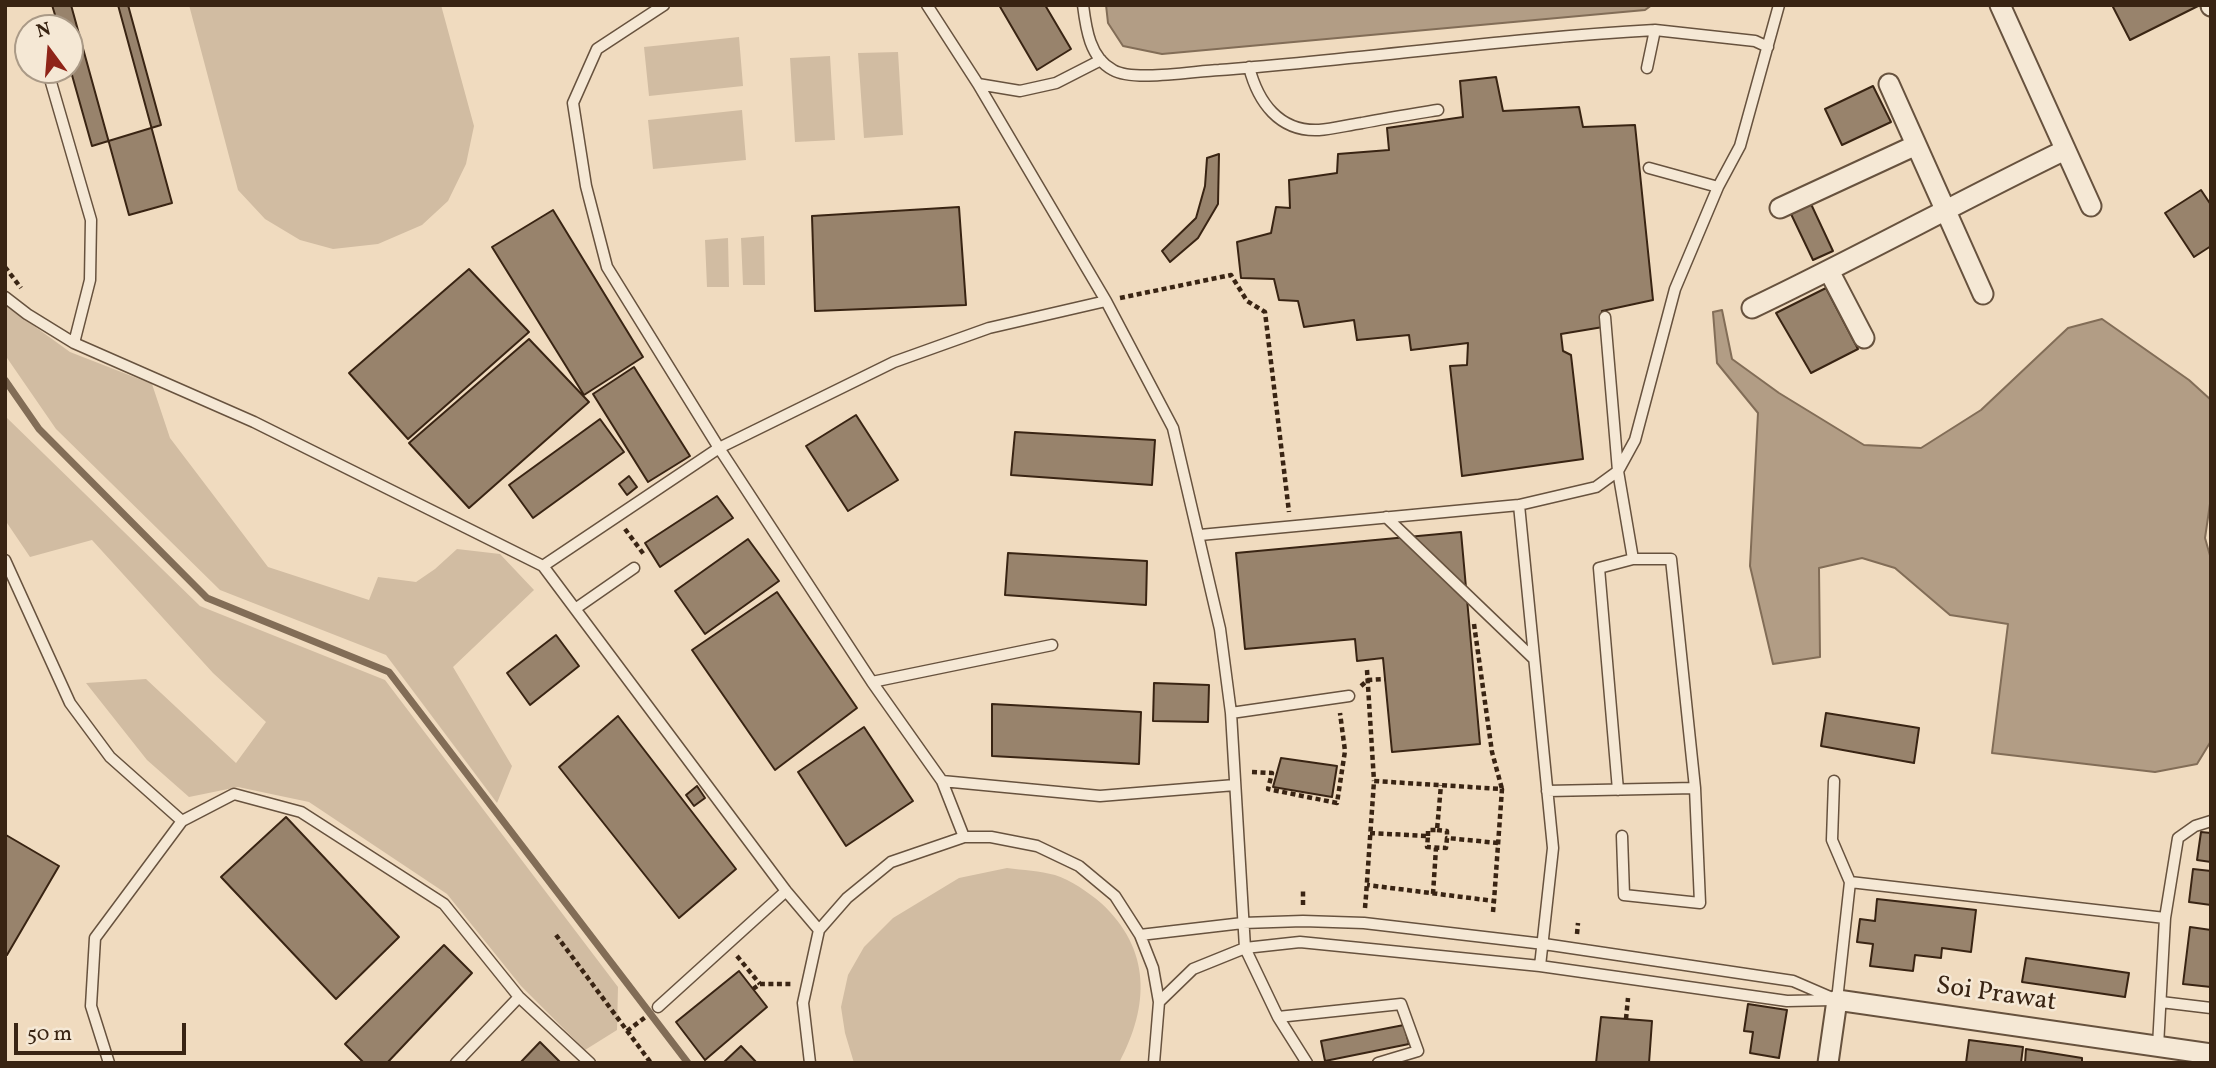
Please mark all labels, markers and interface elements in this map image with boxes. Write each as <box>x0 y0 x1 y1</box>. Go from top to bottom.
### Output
north arrow <box>14 14 84 84</box>
text: N <box>34 16 54 45</box>
street label: Soi Prawat <box>1934 972 2058 1020</box>
scale bar <box>18 1009 189 1052</box>
text: 50 m <box>27 1020 72 1049</box>

